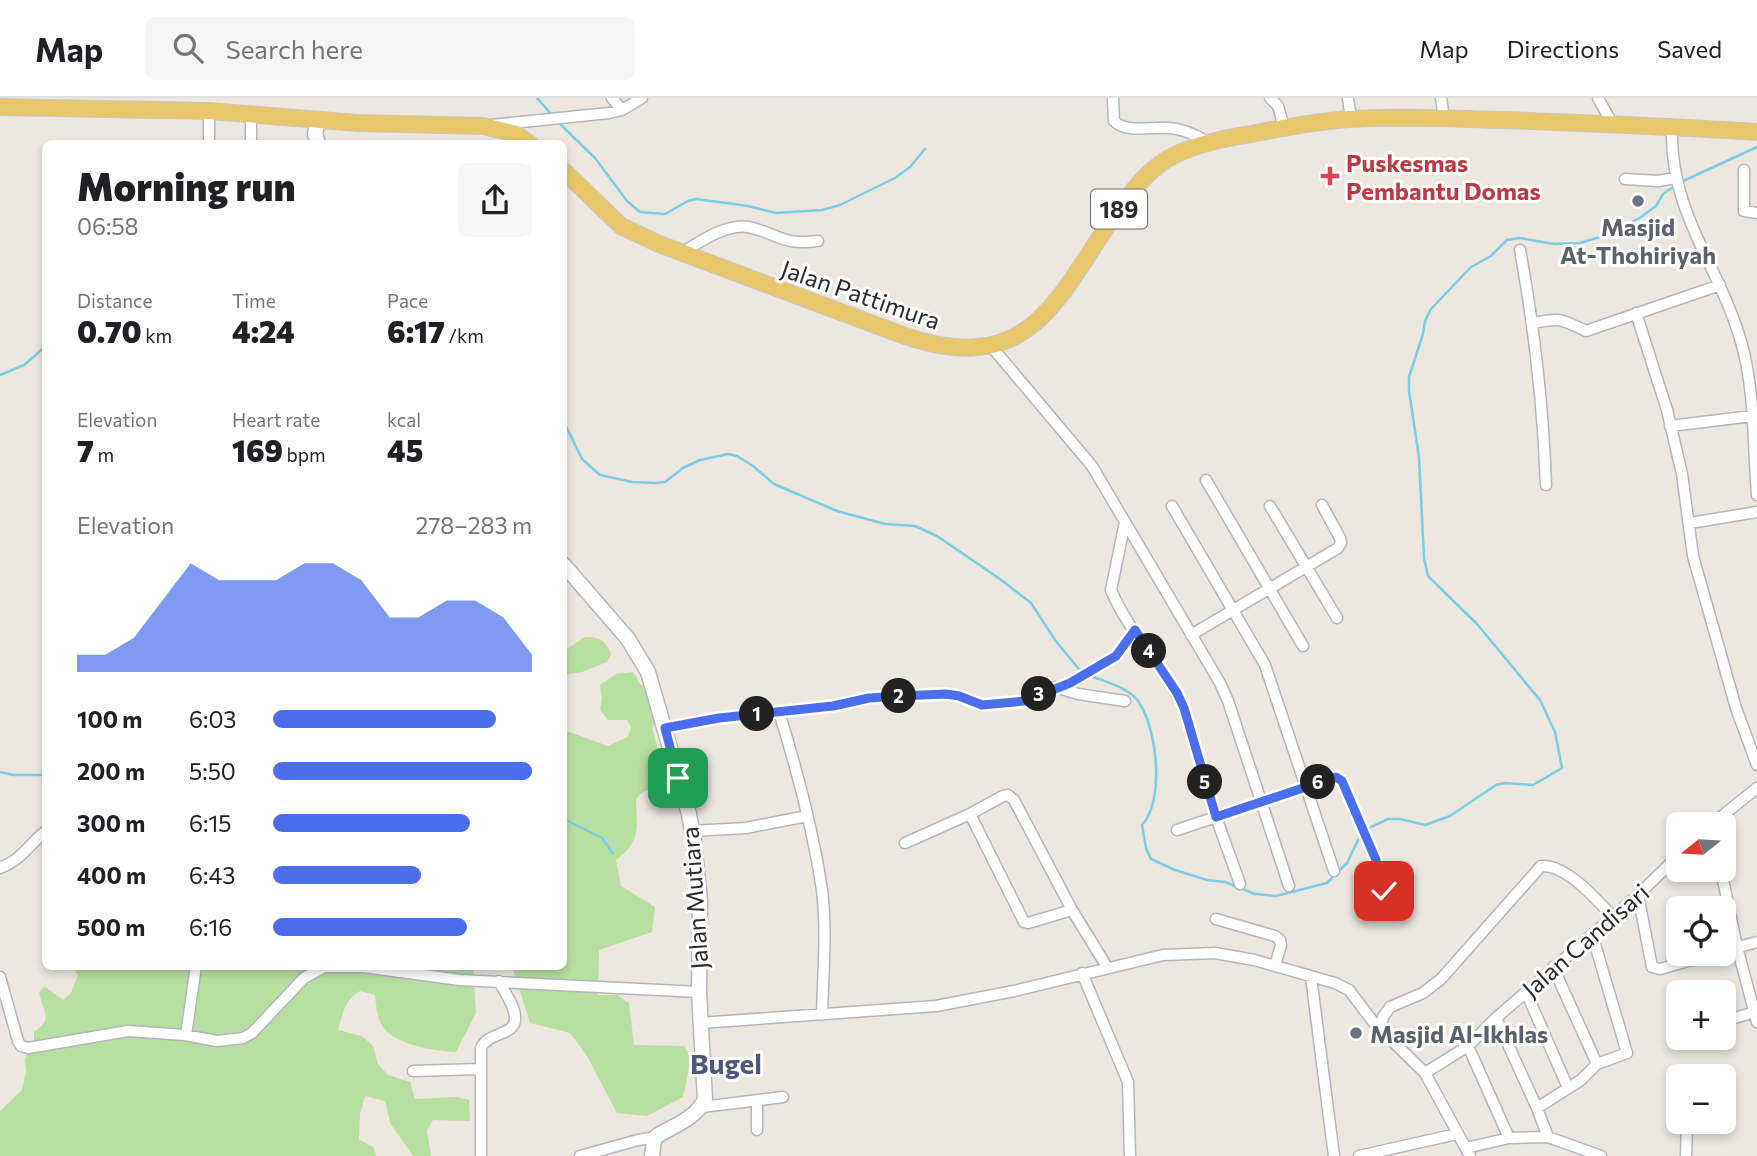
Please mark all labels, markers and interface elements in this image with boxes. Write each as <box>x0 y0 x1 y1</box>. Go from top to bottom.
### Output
search box <box>145 17 635 80</box>
text: Map <box>35 28 103 69</box>
icon: search <box>169 29 207 67</box>
text: Search here <box>225 33 363 64</box>
text: Map <box>1419 34 1469 63</box>
text: Directions <box>1507 34 1619 63</box>
text: Saved <box>1657 34 1722 63</box>
place label: Puskesmas Pembantu Domas <box>1346 148 1541 205</box>
text: Morning run <box>77 162 296 209</box>
button: share <box>458 163 532 237</box>
marker: Puskesmas Pembantu Domas <box>1320 166 1340 186</box>
road number: 189 <box>1091 190 1147 228</box>
marker: Masjid At-Thohiriyah <box>1630 193 1646 209</box>
text: 06:58 <box>77 212 139 240</box>
place label: Masjid At-Thohiriyah <box>1560 212 1716 269</box>
street label: Jalan Pattimura <box>778 253 944 335</box>
text: Distance <box>77 289 153 312</box>
text: Time <box>232 289 276 312</box>
text: Pace <box>387 289 428 312</box>
text: 0.70 <box>77 312 142 349</box>
text: 4:24 <box>232 312 295 349</box>
text: 6:17 <box>387 312 445 349</box>
text: km <box>142 324 172 347</box>
text: /km <box>445 324 484 347</box>
text: Elevation <box>77 408 157 431</box>
text: Heart rate <box>232 408 320 431</box>
text: kcal <box>387 408 421 431</box>
text: 7 <box>77 431 94 468</box>
text: 169 <box>232 431 283 468</box>
text: 45 <box>387 431 423 468</box>
text: m <box>94 443 114 466</box>
text: bpm <box>283 443 326 466</box>
text: Elevation <box>77 511 174 539</box>
text: 278–283 m <box>416 511 532 539</box>
pin: 4 <box>1132 634 1166 668</box>
text: 4 <box>1143 639 1154 662</box>
pin: 3 <box>1021 676 1056 712</box>
pin: 2 <box>881 678 916 714</box>
text: 3 <box>1033 682 1044 705</box>
text: 2 <box>893 684 904 707</box>
pin: 1 <box>740 696 774 732</box>
text: 1 <box>752 702 761 725</box>
text: 100 m <box>77 705 142 733</box>
text: 6:03 <box>189 705 236 733</box>
pin <box>648 748 708 808</box>
text: 200 m <box>77 757 145 785</box>
text: 5:50 <box>189 757 236 785</box>
icon: arrive <box>659 759 697 797</box>
pin: 5 <box>1188 764 1222 800</box>
pin: 6 <box>1300 764 1336 800</box>
text: 5 <box>1199 770 1210 793</box>
text: 6 <box>1312 770 1323 793</box>
text: 300 m <box>77 809 145 837</box>
text: 6:15 <box>189 809 231 837</box>
north arrow <box>1666 812 1736 882</box>
map controls <box>1666 812 1736 1134</box>
street label: Jalan Mutiara <box>675 826 713 970</box>
text: 400 m <box>77 861 146 889</box>
text: 6:43 <box>189 861 235 889</box>
pin <box>1354 861 1414 921</box>
icon: check <box>1365 872 1403 910</box>
street label: Jalan Candisari <box>1516 877 1654 1003</box>
button: locate <box>1666 896 1736 966</box>
text: 500 m <box>77 913 145 941</box>
text: 6:16 <box>189 913 232 941</box>
button: + <box>1666 980 1736 1050</box>
place label: Masjid Al-Ikhlas <box>1370 1019 1548 1048</box>
marker: Masjid Al-Ikhlas <box>1348 1025 1364 1041</box>
district label: Bugel <box>690 1046 762 1080</box>
button: − <box>1666 1064 1736 1134</box>

